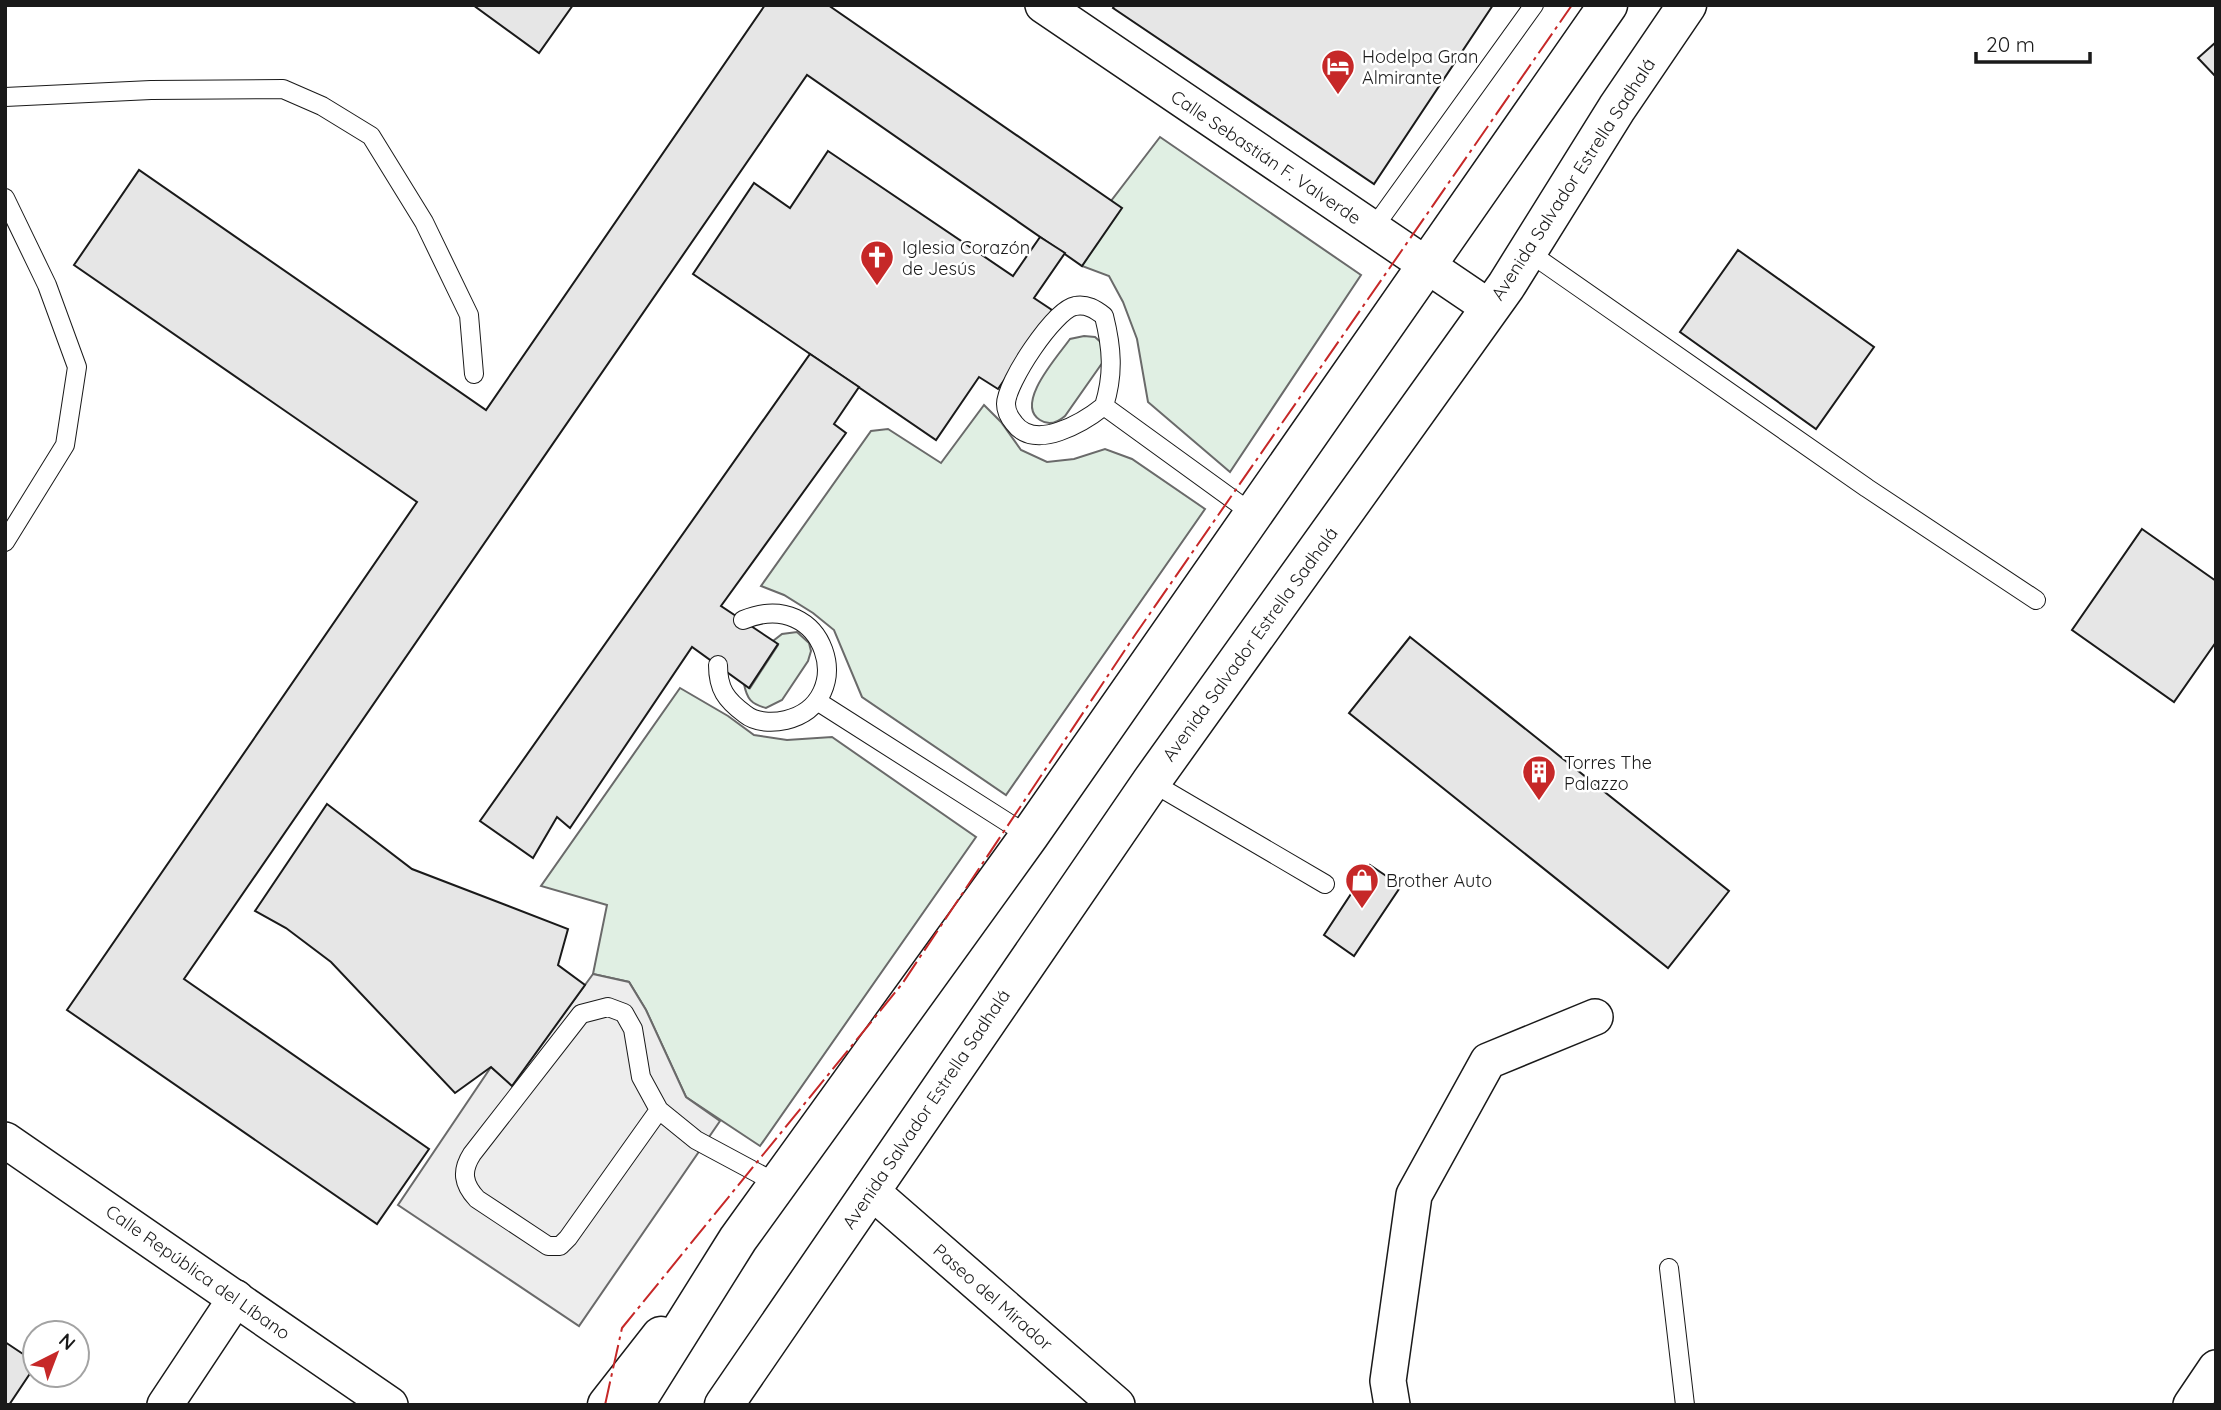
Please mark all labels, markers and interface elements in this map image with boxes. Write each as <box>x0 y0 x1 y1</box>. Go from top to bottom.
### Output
scale bar <box>1976 21 2090 65</box>
text: 20 m <box>1986 31 2035 57</box>
place label: Hodelpa Gran Almirante <box>1362 45 1478 89</box>
hotel icon: Hodelpa Gran Almirante <box>1319 47 1357 96</box>
street label: Avenida Salvador Estrella Sadhalá <box>1486 54 1660 304</box>
street label: Calle Sebastián F. Valverde <box>1167 85 1365 229</box>
place label: Iglesia Corazón de Jesús <box>902 236 1030 280</box>
church icon: Iglesia Corazón de Jesús <box>858 238 896 287</box>
street label: Avenida Salvador Estrella Sadhalá <box>1157 522 1343 766</box>
place label: Torres The Palazzo <box>1564 751 1652 795</box>
building icon: Torres The Palazzo <box>1520 753 1558 802</box>
shop icon: Brother Auto <box>1343 861 1381 910</box>
place label: Brother Auto <box>1386 869 1492 892</box>
street label: Avenida Salvador Estrella Sadhalá <box>837 985 1015 1233</box>
street label: Calle República del Líbano <box>101 1200 295 1344</box>
street label: Paseo del Mirador <box>928 1239 1058 1355</box>
north arrow <box>21 1319 91 1389</box>
text: N <box>54 1328 81 1355</box>

